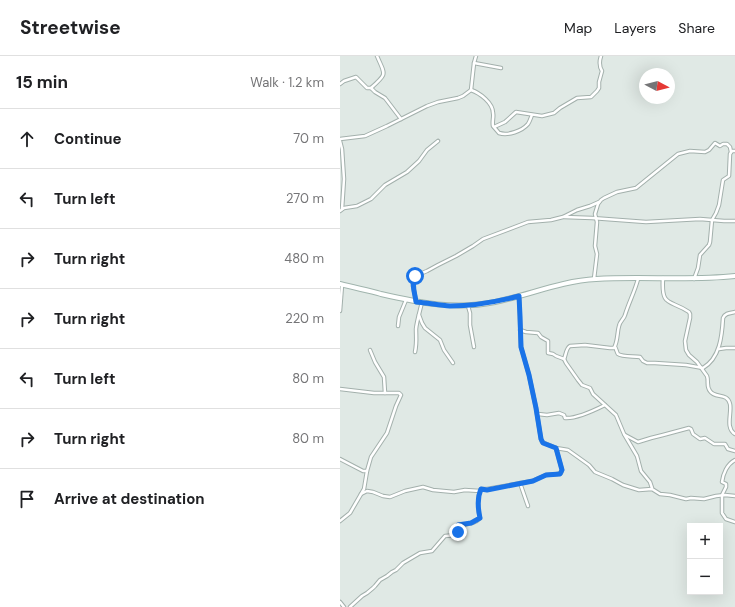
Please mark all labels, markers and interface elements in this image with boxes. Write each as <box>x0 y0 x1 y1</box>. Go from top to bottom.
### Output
text: Streetwise <box>20 15 121 40</box>
text: Map <box>564 19 592 37</box>
text: Layers <box>614 19 656 37</box>
text: Share <box>678 19 715 37</box>
north arrow <box>639 68 675 104</box>
text: 15 min <box>16 71 68 93</box>
text: Walk · 1.2 km <box>250 74 324 91</box>
icon: ahead <box>16 128 38 150</box>
text: Continue <box>54 129 122 149</box>
text: 70 m <box>293 130 324 147</box>
icon: left <box>16 188 38 210</box>
text: Turn left <box>54 189 115 209</box>
text: 270 m <box>286 190 324 207</box>
icon: right <box>16 248 38 270</box>
text: Turn right <box>54 249 125 269</box>
text: 480 m <box>284 250 324 267</box>
route start <box>406 267 424 285</box>
icon: right <box>16 308 38 330</box>
text: Turn right <box>54 309 125 329</box>
text: 220 m <box>285 310 324 327</box>
icon: left <box>16 368 38 390</box>
text: Turn left <box>54 369 115 389</box>
text: 80 m <box>292 370 324 387</box>
icon: right <box>16 428 38 450</box>
text: Turn right <box>54 429 125 449</box>
text: 80 m <box>292 430 324 447</box>
icon: arrive <box>16 488 38 510</box>
text: Arrive at destination <box>54 489 205 509</box>
route end <box>449 523 467 541</box>
map controls <box>687 523 723 595</box>
button: + <box>687 523 723 559</box>
button: − <box>687 559 723 595</box>

